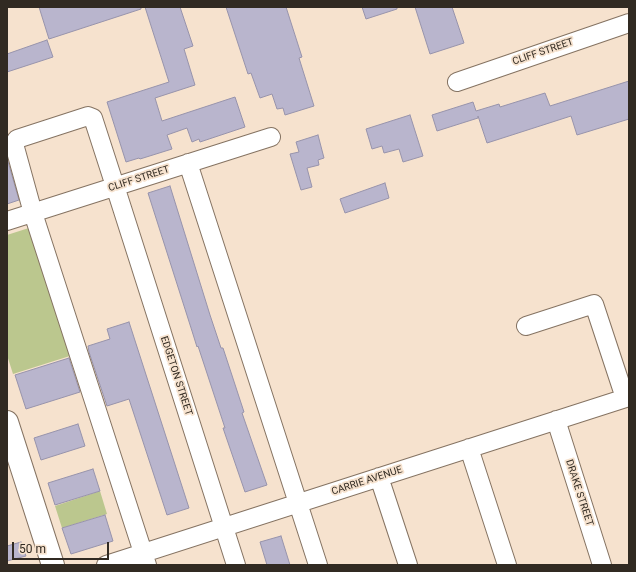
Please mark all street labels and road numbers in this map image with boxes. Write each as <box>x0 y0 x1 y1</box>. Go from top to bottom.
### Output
street label: CLIFF STREET <box>511 36 575 68</box>
street label: CLIFF STREET <box>107 163 171 195</box>
street label: EDGETON STREET <box>158 335 194 417</box>
street label: DRAKE STREET <box>563 458 595 528</box>
street label: CARRIE AVENUE <box>330 464 404 498</box>

